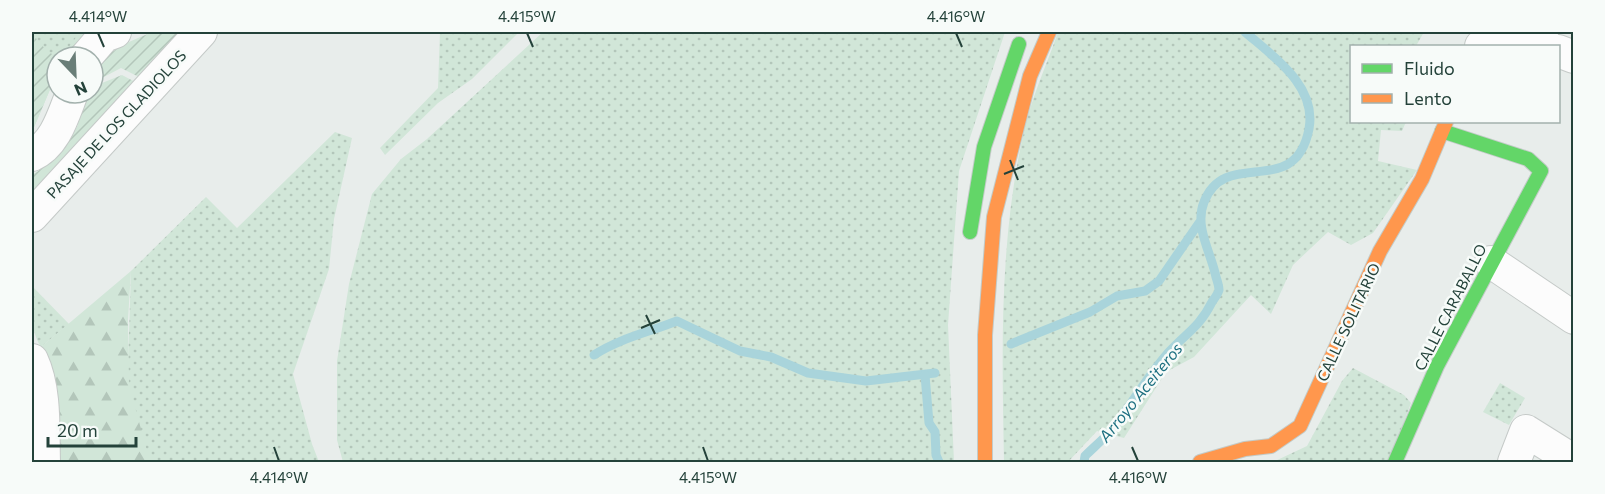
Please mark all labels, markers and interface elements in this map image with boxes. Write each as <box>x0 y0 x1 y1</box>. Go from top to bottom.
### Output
text: 4.414°W <box>69 7 127 25</box>
text: 4.415°W <box>498 7 556 25</box>
text: 4.416°W <box>927 7 985 25</box>
north arrow <box>45 45 105 105</box>
legend <box>1350 45 1560 123</box>
street label: PASAJE DE LOS GLADIOLOS <box>43 46 190 202</box>
text: Fluido <box>1404 57 1455 79</box>
text: N <box>72 78 90 100</box>
text: Lento <box>1404 87 1452 109</box>
street label: CALLE CARABALLO <box>1410 241 1490 373</box>
street label: CALLE SOLITARIO <box>1313 260 1383 384</box>
water label: Arroyo Aceiteros <box>1094 339 1186 446</box>
scale bar <box>48 410 136 448</box>
text: 20 m <box>57 419 98 441</box>
text: 4.414°W <box>250 468 308 486</box>
text: 4.415°W <box>679 468 737 486</box>
text: 4.416°W <box>1109 468 1167 486</box>

